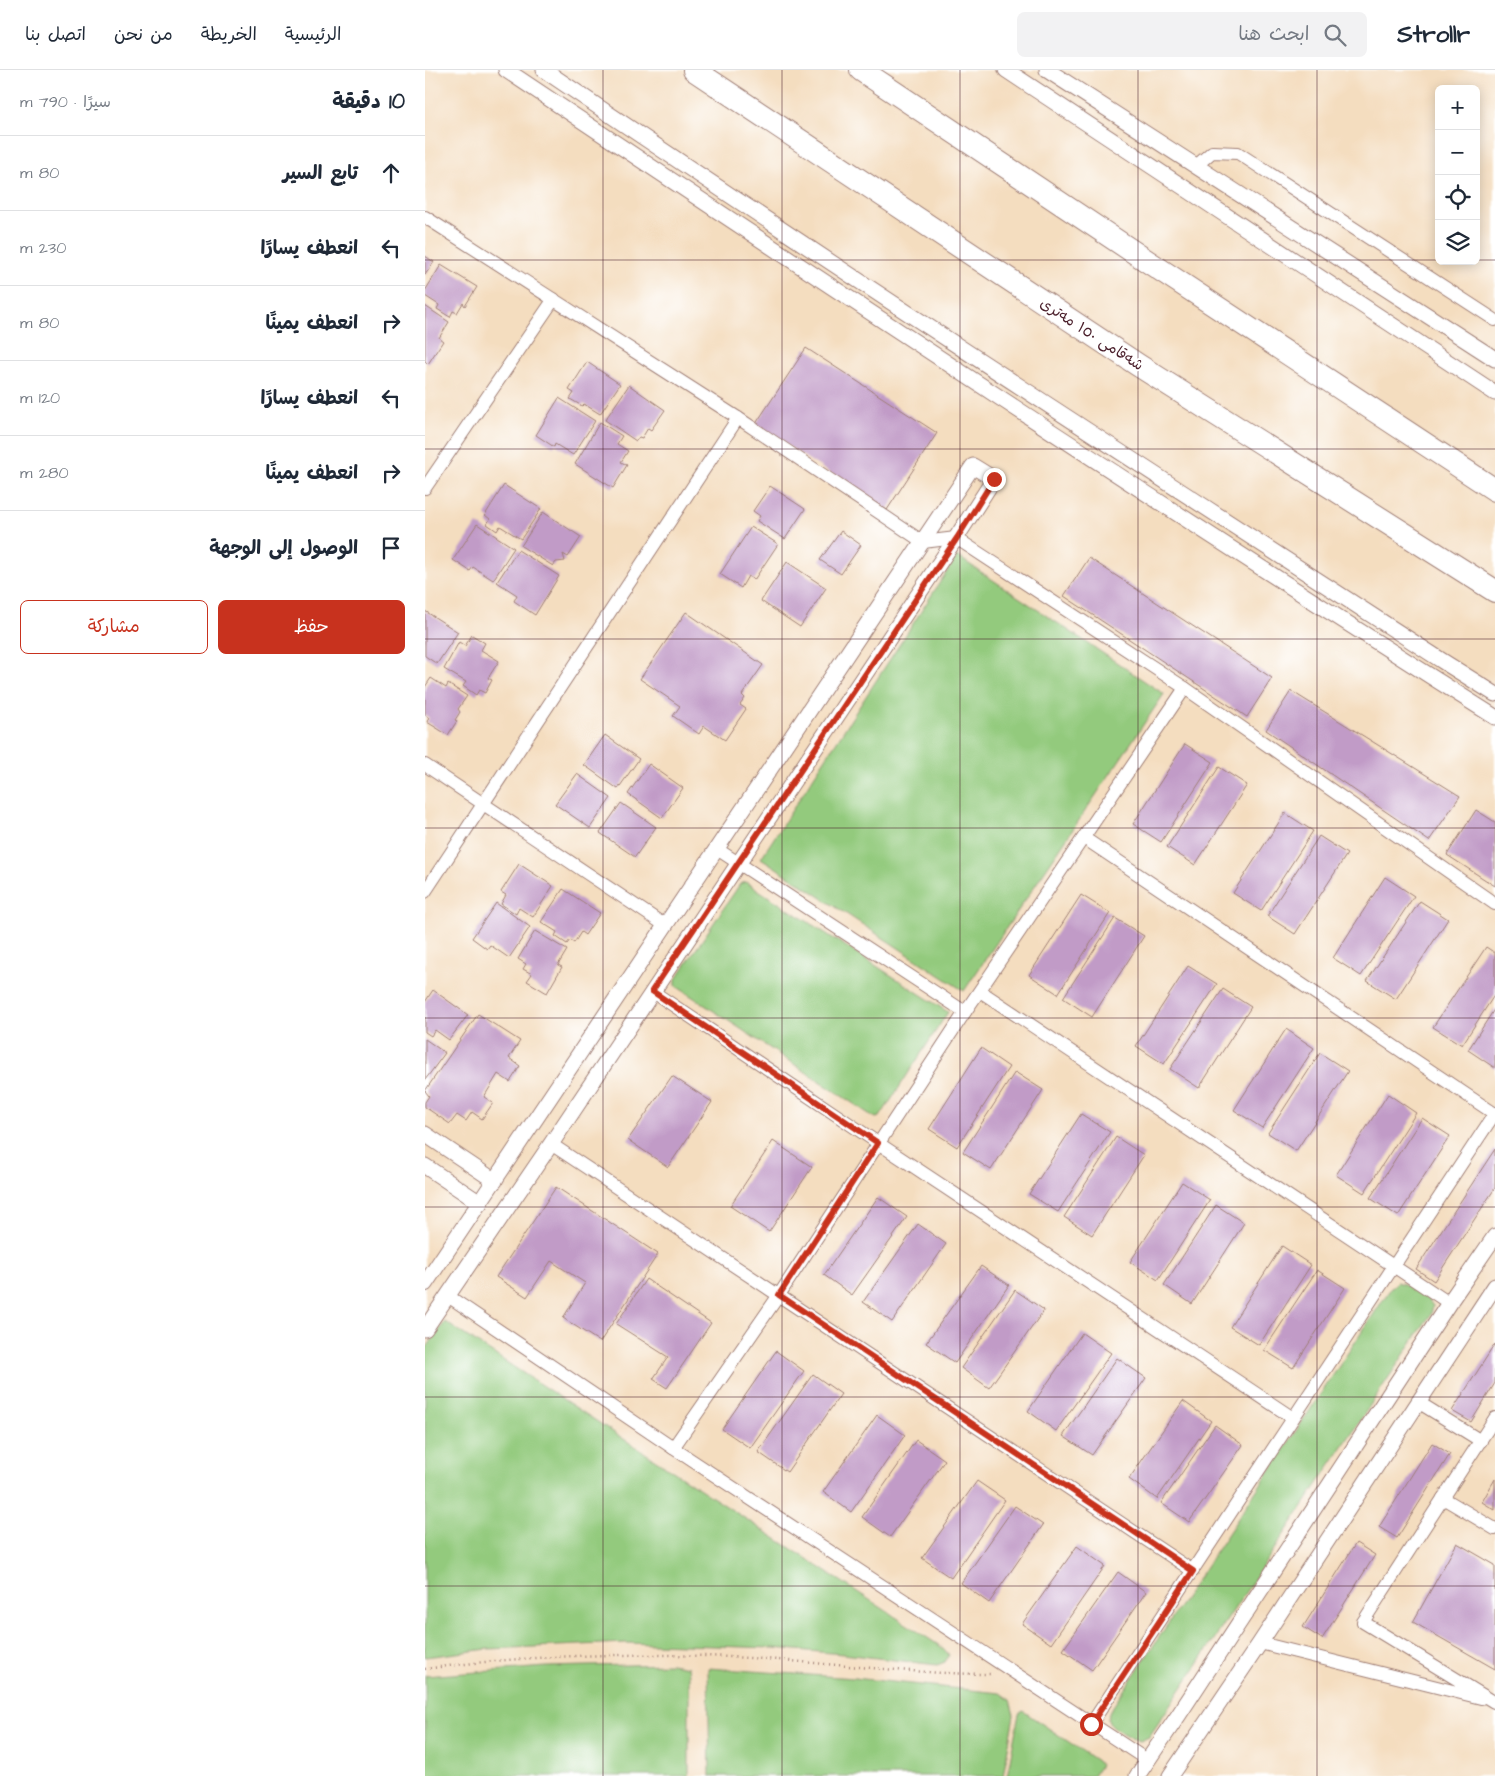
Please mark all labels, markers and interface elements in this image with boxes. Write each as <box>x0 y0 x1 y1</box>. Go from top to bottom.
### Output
search box <box>1017 12 1367 57</box>
text: Strollr <box>1397 18 1470 52</box>
text: ابحث هنا <box>1238 21 1309 48</box>
icon: search <box>1321 21 1349 49</box>
text: اتصل بنا <box>25 22 86 47</box>
text: من نحن <box>114 22 173 47</box>
text: الخريطة <box>201 22 257 47</box>
text: الرئيسية <box>285 22 341 47</box>
map controls <box>1435 85 1480 265</box>
button: + <box>1435 85 1480 130</box>
text: 10 دقيقة <box>332 87 405 116</box>
text: سيرًا · 790 m <box>20 91 111 113</box>
button: − <box>1435 130 1480 175</box>
icon: ahead <box>377 159 405 187</box>
text: تابع السير <box>283 160 358 187</box>
text: 80 m <box>20 162 59 184</box>
button: locate <box>1435 175 1480 220</box>
button: layers <box>1435 220 1480 265</box>
icon: left <box>377 234 405 262</box>
text: انعطف يسارًا <box>261 235 358 262</box>
text: 230 m <box>20 237 66 259</box>
street label: شەقامی ١٥٠ مەتری <box>1036 293 1148 376</box>
icon: right <box>377 309 405 337</box>
text: انعطف يمينًا <box>266 310 358 337</box>
text: 80 m <box>20 312 59 334</box>
icon: left <box>377 384 405 412</box>
text: انعطف يسارًا <box>261 385 358 412</box>
text: 120 m <box>20 387 60 409</box>
icon: right <box>377 459 405 487</box>
text: انعطف يمينًا <box>266 460 358 487</box>
text: 280 m <box>20 462 68 484</box>
route end <box>983 468 1006 491</box>
icon: arrive <box>377 534 405 562</box>
text: الوصول إلى الوجهة <box>209 535 358 562</box>
button: مشاركة <box>20 600 208 654</box>
button: حفظ <box>218 600 405 654</box>
route start <box>1080 1713 1103 1736</box>

